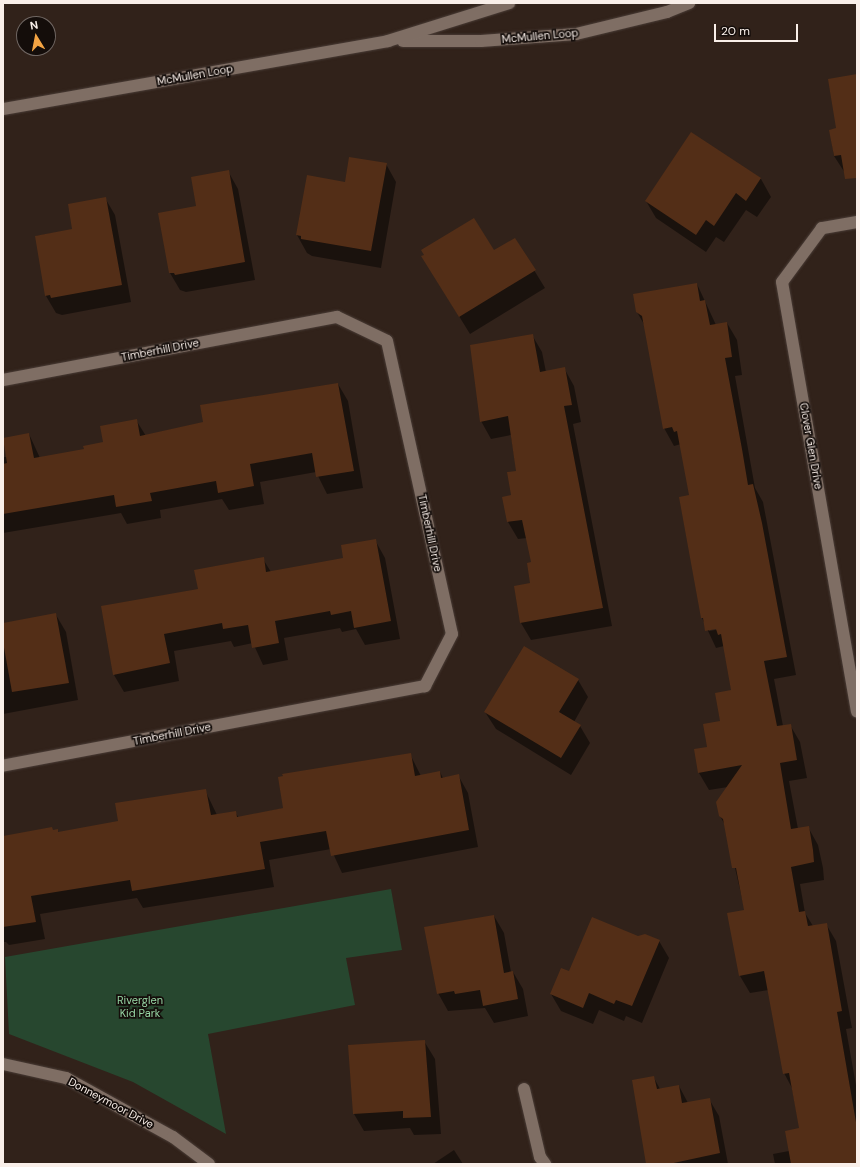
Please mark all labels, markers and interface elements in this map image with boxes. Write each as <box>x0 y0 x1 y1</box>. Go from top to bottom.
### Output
north arrow <box>16 16 56 56</box>
scale bar <box>716 16 800 42</box>
text: N <box>29 18 39 33</box>
text: 20 m <box>721 23 750 39</box>
street label: McMullen Loop <box>501 26 579 46</box>
street label: McMullen Loop <box>156 62 234 88</box>
street label: Timberhill Drive <box>120 336 200 364</box>
street label: Clover Glen Drive <box>797 402 825 490</box>
street label: Timberhill Drive <box>415 493 445 573</box>
street label: Timberhill Drive <box>132 720 212 748</box>
park label: Riverglen Kid Park <box>117 994 163 1020</box>
street label: Donneymoor Drive <box>66 1075 156 1131</box>

